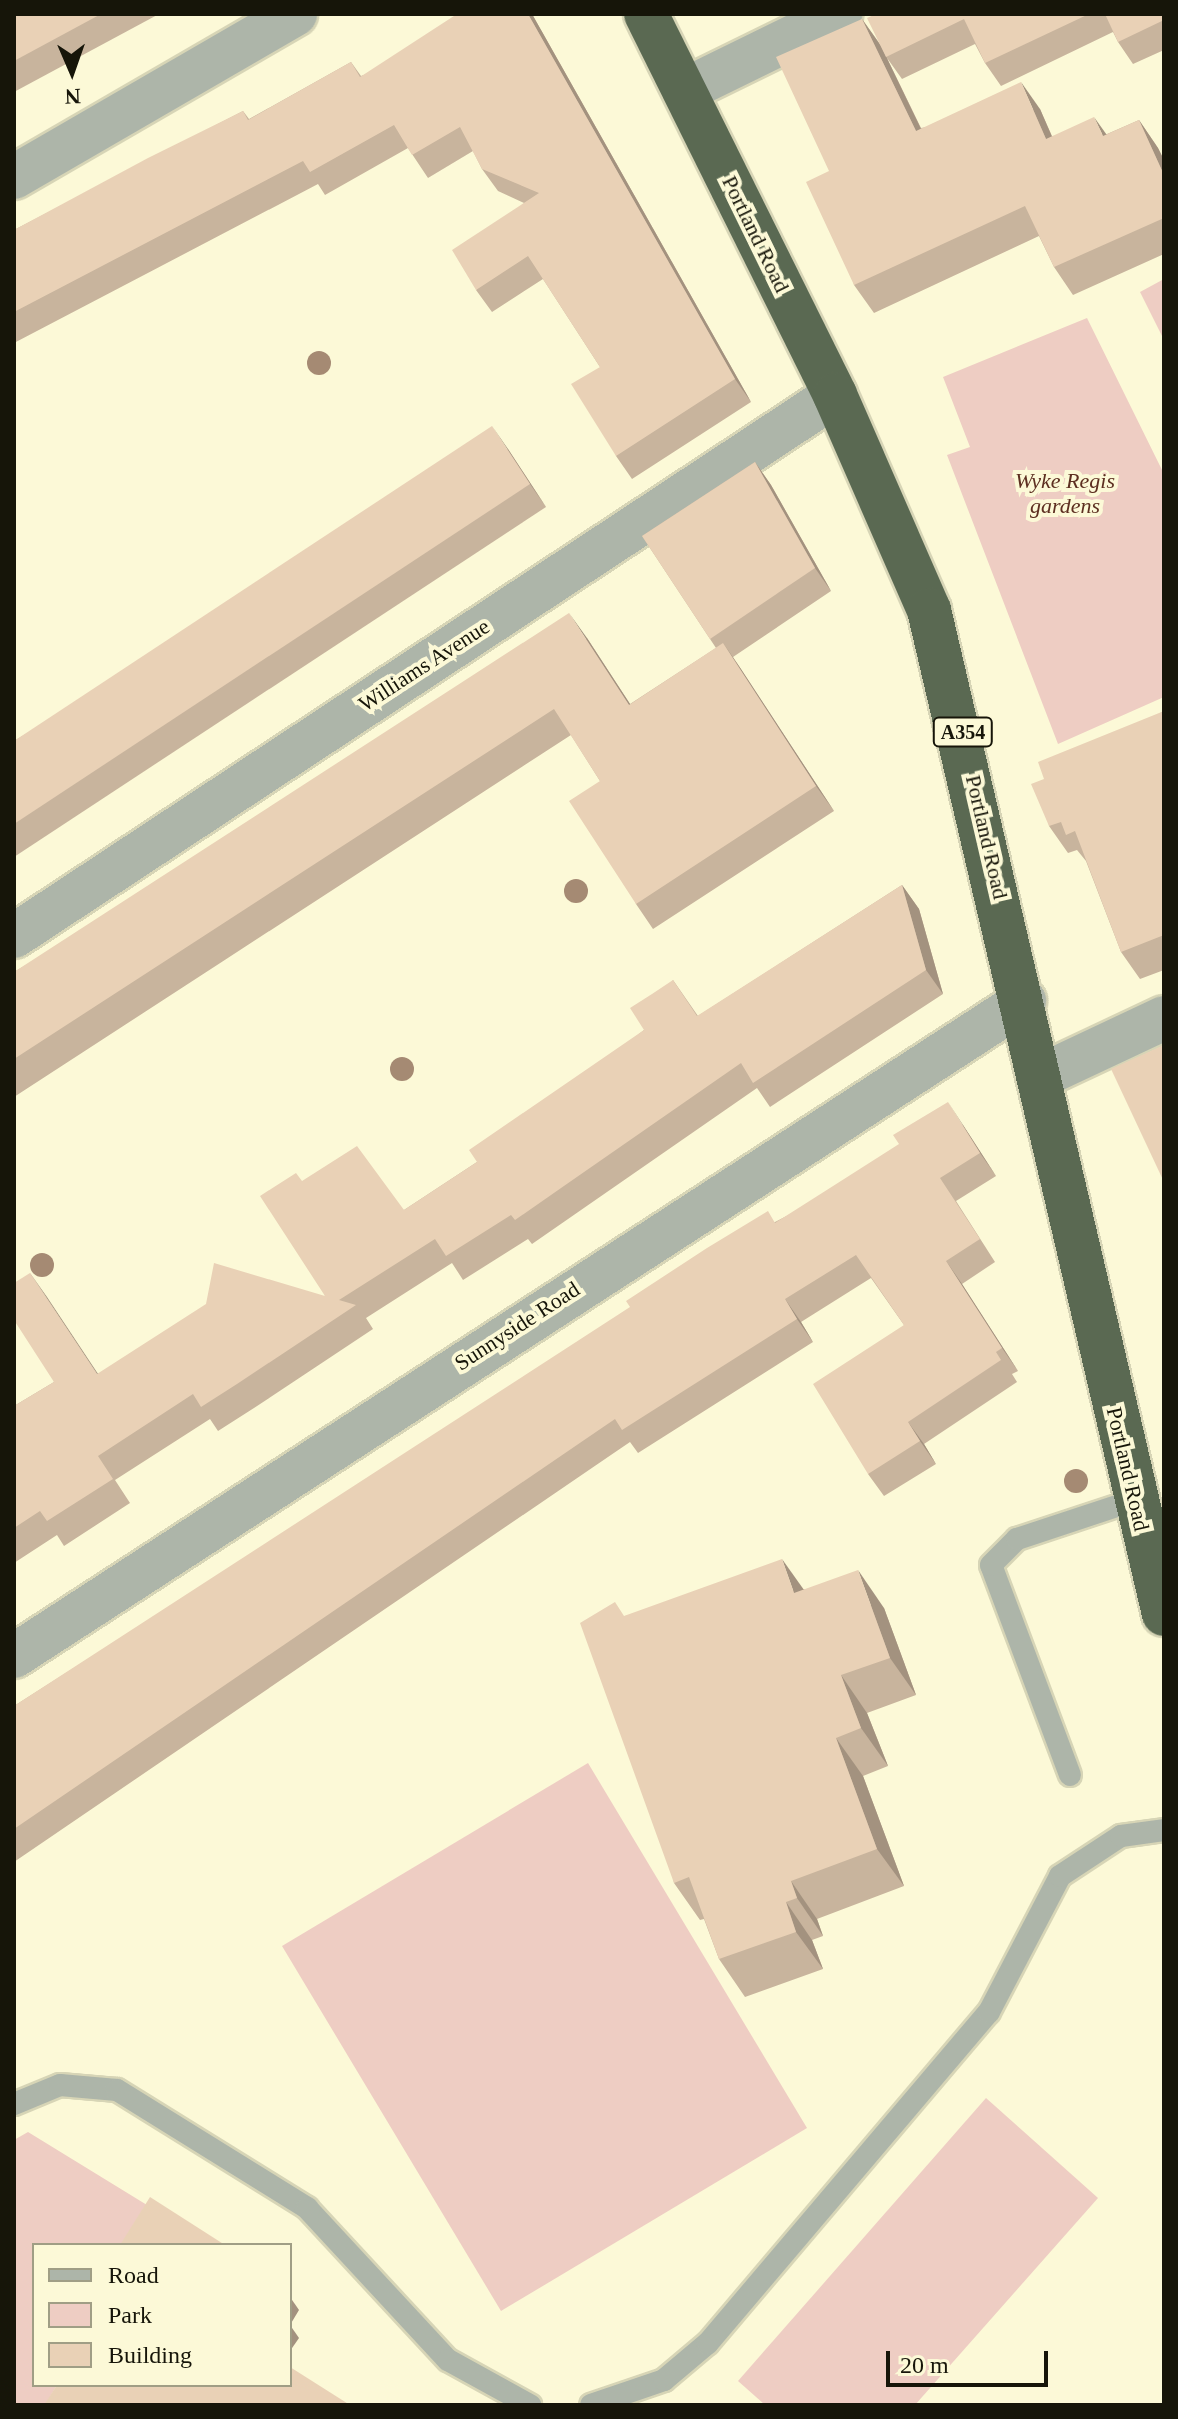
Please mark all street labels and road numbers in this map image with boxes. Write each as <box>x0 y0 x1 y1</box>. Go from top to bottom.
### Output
street label: Portland Road <box>716 171 796 297</box>
street label: Williams Avenue <box>353 613 495 717</box>
road number: A354 <box>931 716 995 748</box>
street label: Portland Road <box>960 772 1014 902</box>
street label: Sunnyside Road <box>450 1276 584 1376</box>
street label: Portland Road <box>1101 1404 1155 1534</box>

